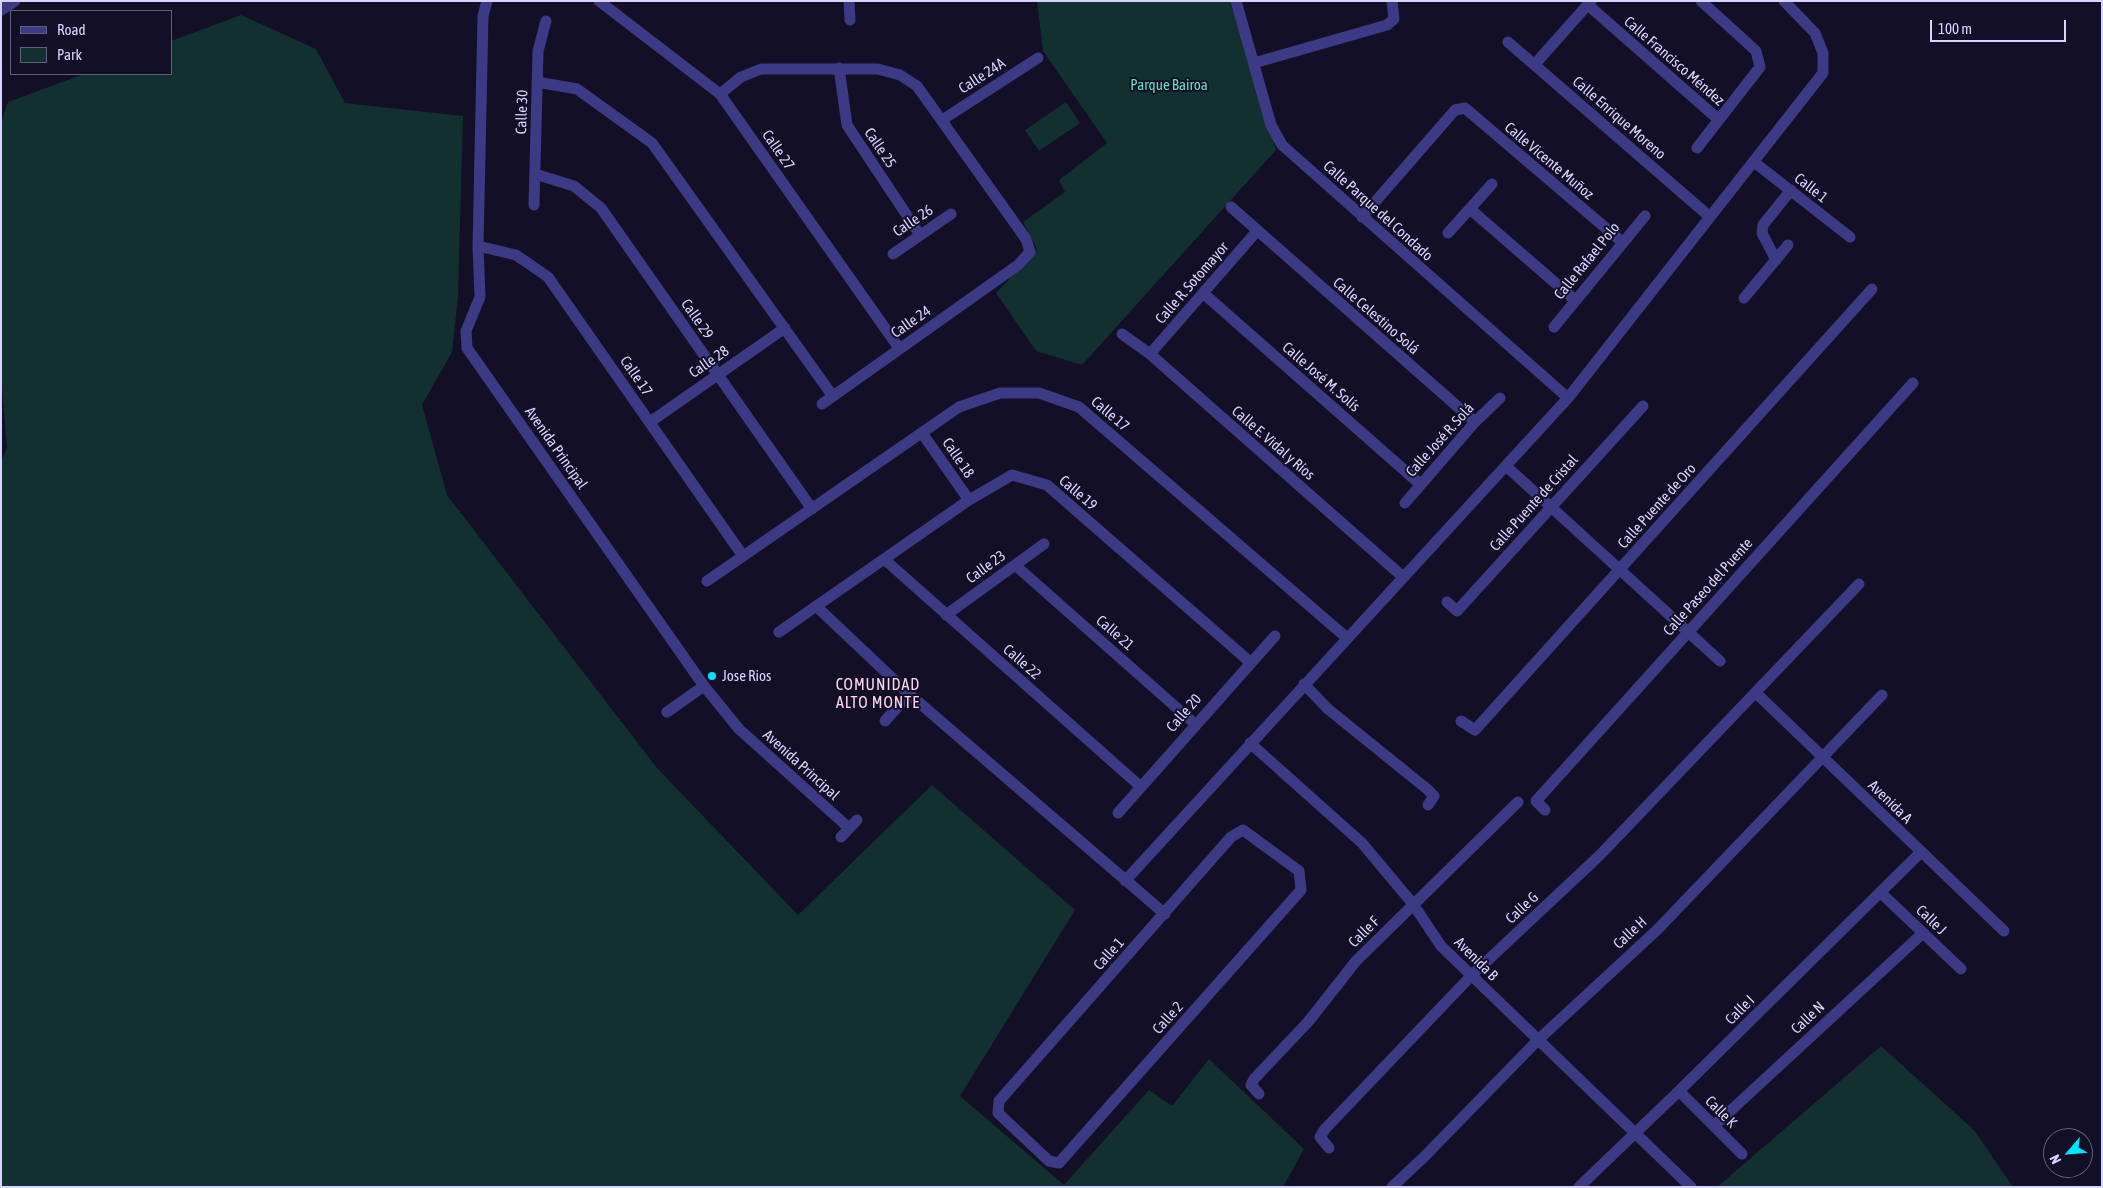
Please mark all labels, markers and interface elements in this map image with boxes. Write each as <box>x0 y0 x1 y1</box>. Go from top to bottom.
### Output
legend <box>10 10 172 75</box>
scale bar <box>1933 10 2069 42</box>
street label: Calle Francisco Méndez <box>1620 13 1728 109</box>
text: 100 m <box>1938 20 1972 37</box>
text: Road <box>57 21 86 38</box>
text: Park <box>57 46 82 63</box>
street label: Calle 24A <box>955 54 1009 98</box>
street label: Calle Enrique Moreno <box>1569 73 1669 163</box>
park label: Parque Bairoa <box>1130 76 1208 94</box>
street label: Calle 30 <box>512 89 532 135</box>
street label: Calle Vicente Muñoz <box>1501 119 1597 203</box>
street label: Calle 25 <box>860 125 900 171</box>
street label: Calle 27 <box>758 127 798 173</box>
street label: Calle Parque del Condado <box>1319 157 1437 265</box>
street label: Calle 1 <box>1791 169 1831 207</box>
street label: Calle 26 <box>890 201 936 241</box>
street label: Calle Rafael Polo <box>1550 219 1624 303</box>
street label: Calle R. Sotomayor <box>1152 238 1232 328</box>
street label: Calle Celestino Solá <box>1329 274 1423 358</box>
street label: Calle 29 <box>677 296 717 342</box>
street label: Calle 24 <box>888 302 934 342</box>
street label: Calle José M. Solís <box>1278 338 1364 416</box>
street label: Calle 28 <box>686 342 732 382</box>
street label: Calle 17 <box>616 353 656 399</box>
street label: Calle 17 <box>1087 393 1133 435</box>
street label: Calle José R. Solá <box>1402 399 1478 481</box>
street label: Calle E. Vidal y Ríos <box>1228 402 1318 484</box>
street label: Avenida Principal <box>521 403 591 493</box>
street label: Calle 18 <box>938 435 978 481</box>
street label: Calle Puente de Cristal <box>1486 451 1582 555</box>
street label: Calle Puente de Oro <box>1614 460 1700 552</box>
street label: Calle 19 <box>1055 472 1101 514</box>
street label: Calle Paseo del Puente <box>1659 534 1757 640</box>
street label: Calle 23 <box>963 547 1009 587</box>
street label: Calle 21 <box>1092 612 1138 654</box>
street label: Calle 22 <box>999 641 1045 683</box>
place label: Jose Rios <box>722 667 771 685</box>
marker: Jose Rios <box>706 670 718 682</box>
district label: COMUNIDAD ALTO MONTE <box>835 675 921 713</box>
street label: Calle 20 <box>1163 690 1205 736</box>
street label: Avenida Principal <box>759 726 843 804</box>
street label: Avenida A <box>1864 777 1916 827</box>
street label: Calle G <box>1502 888 1542 928</box>
street label: Calle J <box>1912 901 1950 939</box>
street label: Calle F <box>1345 913 1383 951</box>
street label: Calle H <box>1610 913 1650 953</box>
street label: Avenida B <box>1450 933 1502 985</box>
street label: Calle 1 <box>1090 934 1128 974</box>
street label: Calle I <box>1722 992 1758 1028</box>
street label: Calle 2 <box>1149 998 1187 1038</box>
street label: Calle N <box>1788 998 1828 1038</box>
street label: Calle K <box>1701 1092 1741 1132</box>
north arrow <box>2043 1128 2093 1178</box>
text: N <box>2047 1152 2065 1167</box>

